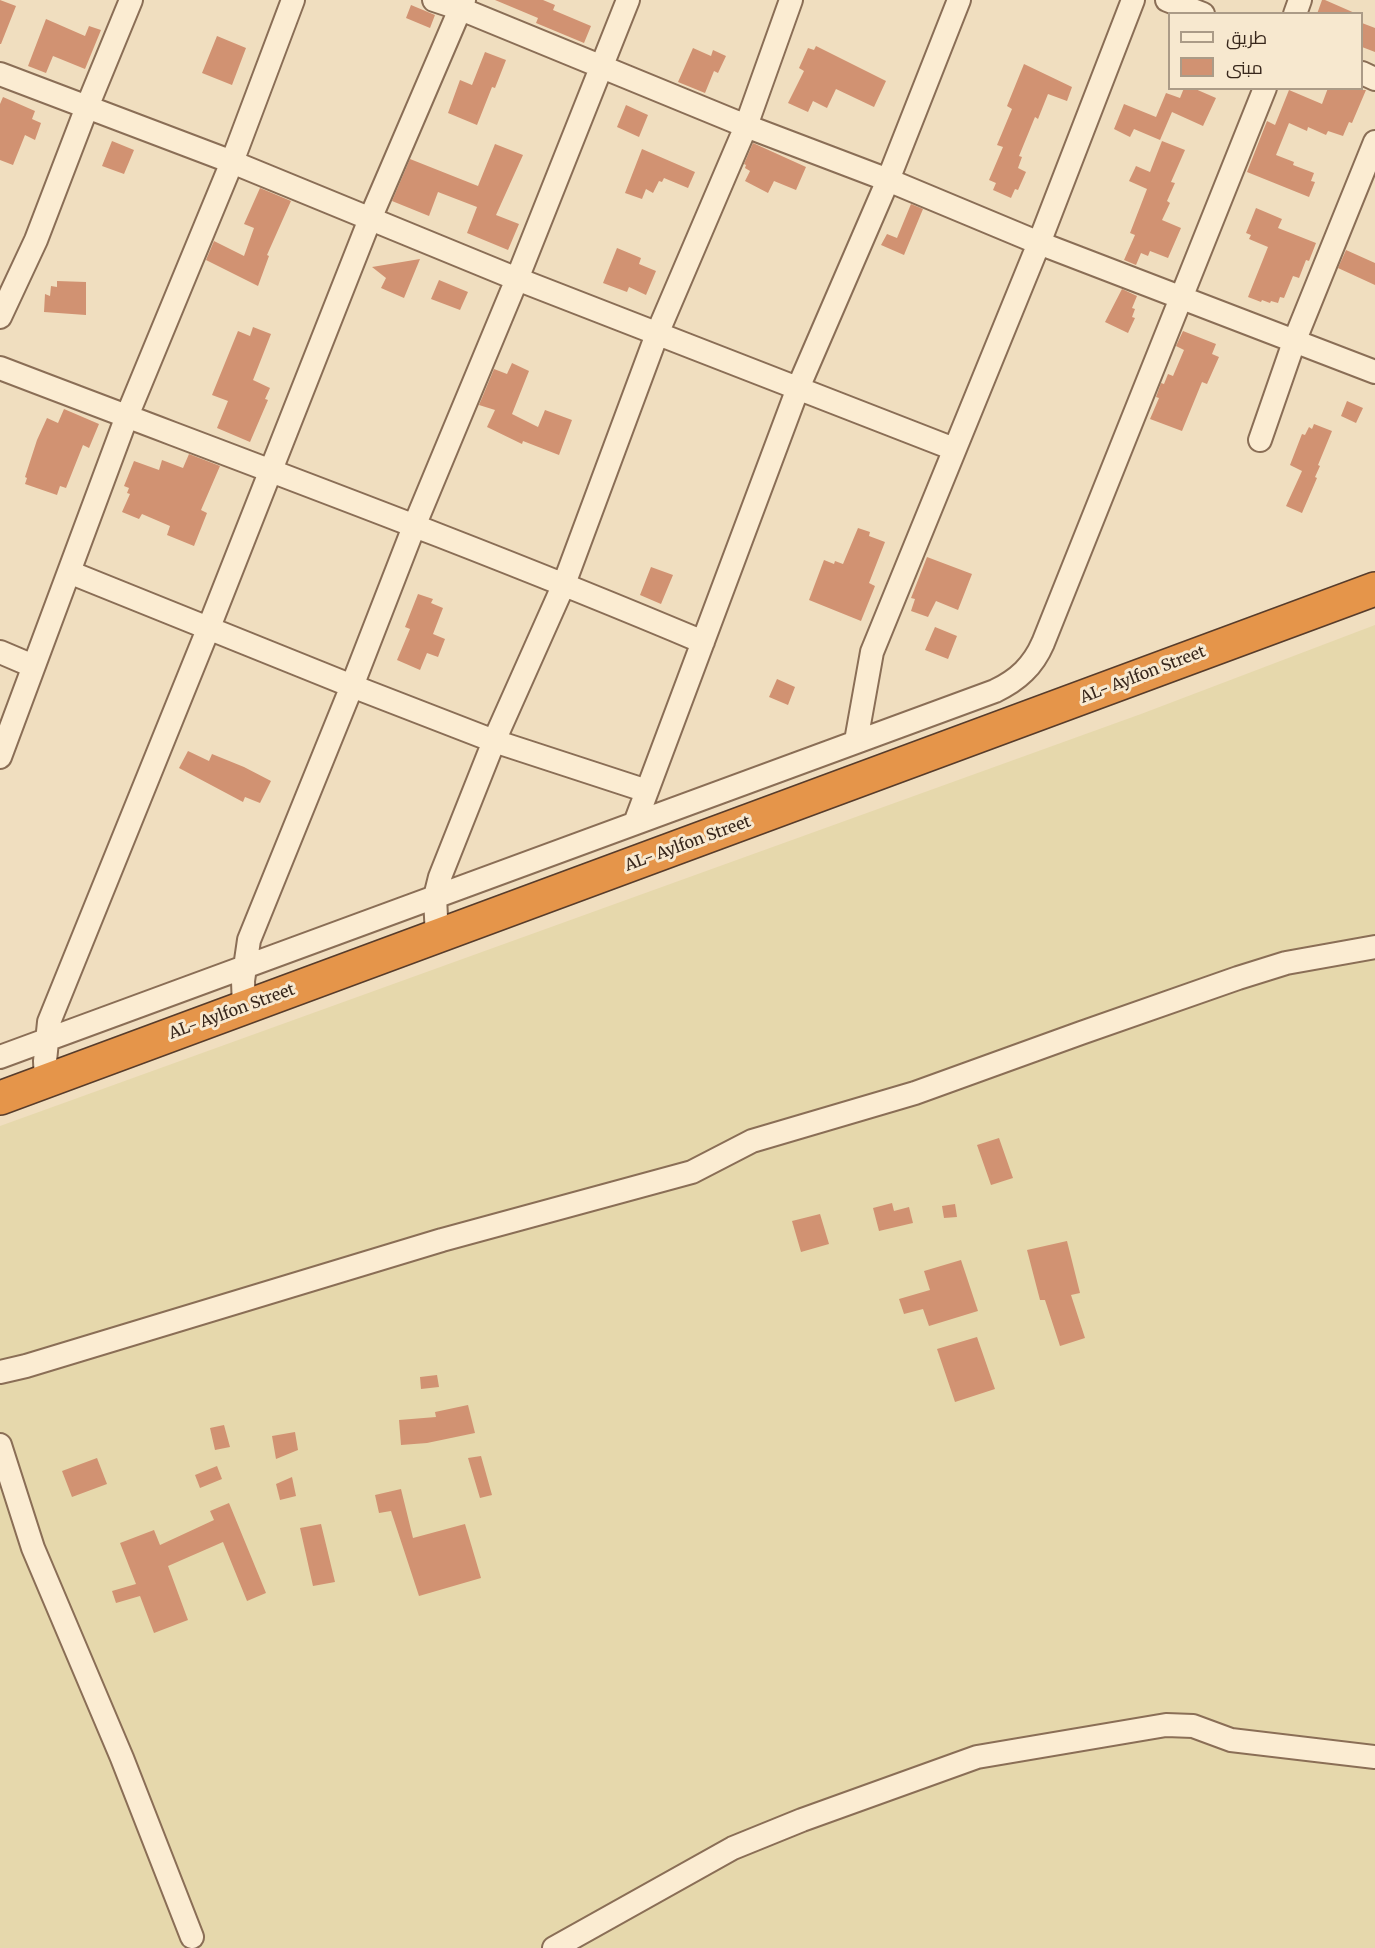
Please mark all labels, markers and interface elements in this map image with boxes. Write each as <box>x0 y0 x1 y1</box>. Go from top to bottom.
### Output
legend <box>1168 12 1363 90</box>
text: طريق <box>1226 26 1267 49</box>
text: مبنى <box>1226 56 1263 79</box>
street label: AL- Aylfon Street <box>1078 642 1208 708</box>
street label: AL- Aylfon Street <box>622 812 754 876</box>
street label: AL- Aylfon Street <box>166 980 298 1044</box>

